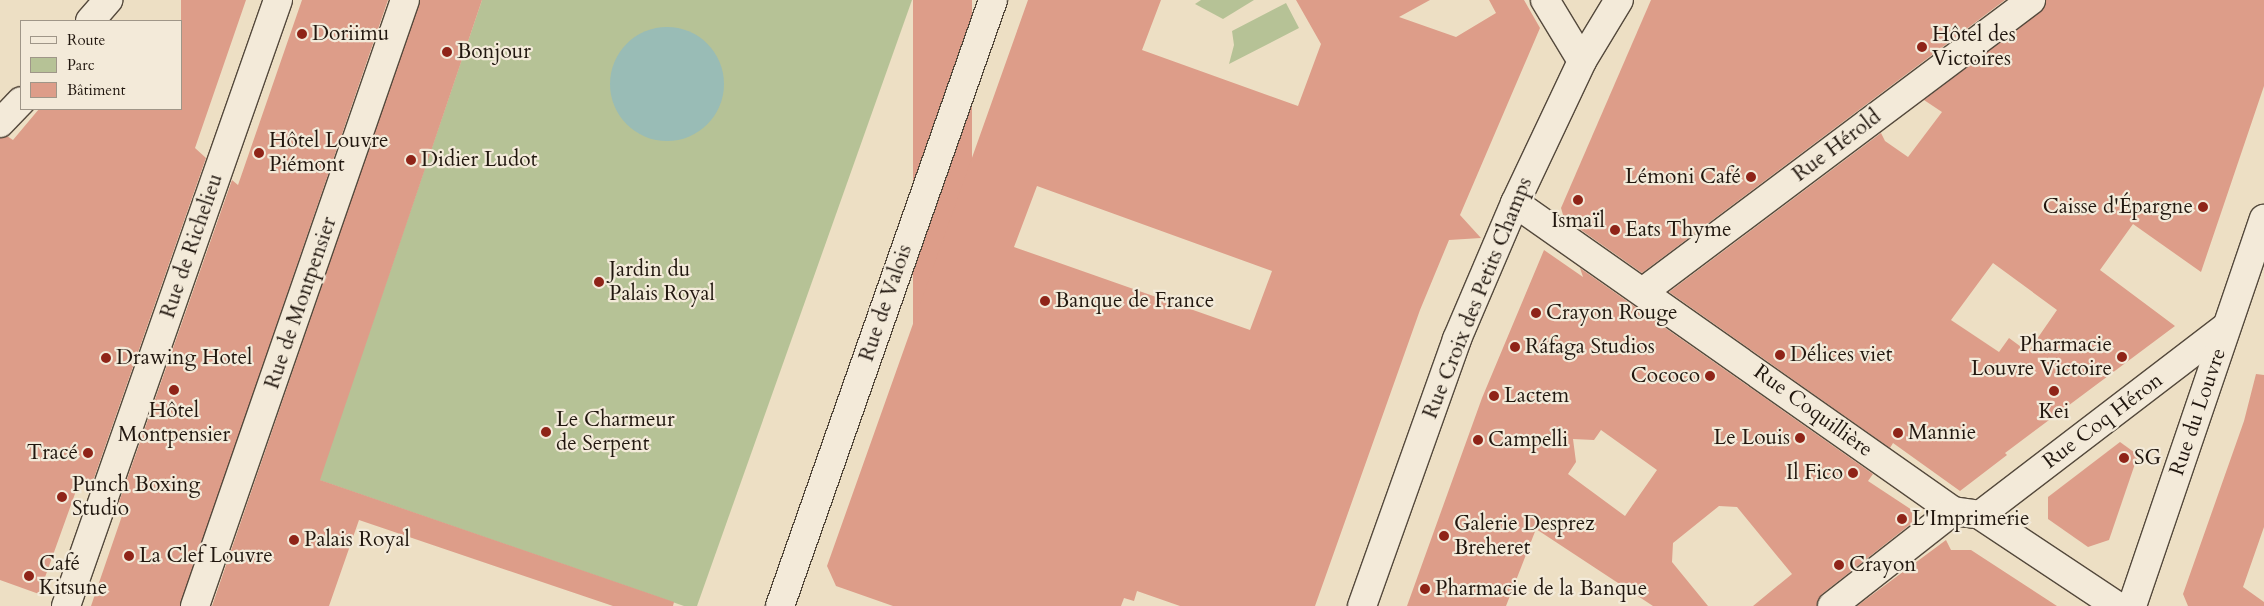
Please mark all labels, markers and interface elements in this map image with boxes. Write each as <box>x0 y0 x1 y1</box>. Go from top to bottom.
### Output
legend <box>20 20 182 110</box>
place label: Doriimu <box>312 21 389 47</box>
place label: Hôtel des Victoires <box>1932 22 2016 72</box>
marker: Doriimu <box>296 28 308 40</box>
text: Route <box>67 30 105 50</box>
place label: Bonjour <box>457 39 531 65</box>
marker: Hôtel des Victoires <box>1916 41 1928 53</box>
marker: Bonjour <box>441 46 453 58</box>
text: Parc <box>67 55 95 75</box>
text: Bâtiment <box>67 80 125 100</box>
street label: Rue Hérold <box>1788 105 1886 187</box>
place label: Hôtel Louvre Piémont <box>269 128 388 178</box>
marker: Hôtel Louvre Piémont <box>253 147 265 159</box>
place label: Didier Ludot <box>421 147 537 173</box>
marker: Didier Ludot <box>405 154 417 166</box>
place label: Lémoni Café <box>1625 164 1741 190</box>
street label: Rue de Richelieu <box>156 171 228 321</box>
marker: Lémoni Café <box>1745 171 1757 183</box>
street label: Rue Croix des Petits Champs <box>1418 174 1538 422</box>
marker: Ismaïl <box>1572 194 1584 206</box>
place label: Caisse d'Épargne <box>2043 194 2193 220</box>
marker: Caisse d'Épargne <box>2197 201 2209 213</box>
place label: Ismaïl <box>1551 208 1605 234</box>
street label: Rue de Montpensier <box>260 214 342 392</box>
place label: Eats Thyme <box>1625 217 1732 243</box>
marker: Eats Thyme <box>1609 224 1621 236</box>
street label: Rue de Valois <box>854 241 918 365</box>
place label: Jardin du Palais Royal <box>609 257 715 307</box>
marker: Jardin du Palais Royal <box>593 276 605 288</box>
place label: Banque de France <box>1055 288 1214 314</box>
marker: Banque de France <box>1039 295 1051 307</box>
place label: Crayon Rouge <box>1546 300 1678 326</box>
marker: Crayon Rouge <box>1530 307 1542 319</box>
place label: Pharmacie Louvre Victoire <box>1971 332 2112 382</box>
place label: Ráfaga Studios <box>1525 334 1655 360</box>
marker: Ráfaga Studios <box>1509 341 1521 353</box>
place label: Délices viet <box>1790 342 1892 368</box>
place label: Drawing Hotel <box>116 345 252 371</box>
street label: Rue du Louvre <box>2164 345 2232 479</box>
marker: Délices viet <box>1774 349 1786 361</box>
marker: Pharmacie Louvre Victoire <box>2116 351 2128 363</box>
marker: Drawing Hotel <box>100 352 112 364</box>
street label: Rue Coquillière <box>1749 359 1877 463</box>
place label: Cococo <box>1631 363 1700 389</box>
street label: Rue Coq Héron <box>2038 368 2168 474</box>
marker: Cococo <box>1704 370 1716 382</box>
place label: Lactem <box>1504 383 1569 409</box>
marker: Hôtel Montpensier <box>168 384 180 396</box>
marker: Kei <box>2048 385 2060 397</box>
marker: Lactem <box>1488 390 1500 402</box>
place label: Hôtel Montpensier <box>118 398 230 448</box>
place label: Kei <box>2038 399 2070 425</box>
place label: Le Charmeur de Serpent <box>556 407 675 457</box>
place label: Mannie <box>1908 420 1976 446</box>
place label: Le Louis <box>1714 425 1790 451</box>
marker: Le Charmeur de Serpent <box>540 426 552 438</box>
place label: Campelli <box>1488 427 1568 453</box>
marker: Mannie <box>1892 427 1904 439</box>
marker: Le Louis <box>1794 432 1806 444</box>
marker: Campelli <box>1472 434 1484 446</box>
place label: Tracé <box>27 440 78 466</box>
place label: SG <box>2134 445 2161 471</box>
marker: Tracé <box>82 447 94 459</box>
marker: SG <box>2118 452 2130 464</box>
place label: Il Fico <box>1786 460 1843 486</box>
marker: Il Fico <box>1847 467 1859 479</box>
place label: Punch Boxing Studio <box>72 472 200 522</box>
marker: Punch Boxing Studio <box>56 491 68 503</box>
place label: L'Imprimerie <box>1912 506 2030 532</box>
place label: Galerie Desprez Breheret <box>1454 511 1595 561</box>
marker: L'Imprimerie <box>1896 513 1908 525</box>
place label: Palais Royal <box>304 527 410 553</box>
marker: Galerie Desprez Breheret <box>1438 530 1450 542</box>
marker: Palais Royal <box>288 534 300 546</box>
place label: La Clef Louvre <box>139 543 273 569</box>
marker: La Clef Louvre <box>123 550 135 562</box>
place label: Café Kitsune <box>39 551 107 601</box>
place label: Crayon <box>1849 552 1916 578</box>
marker: Crayon <box>1833 559 1845 571</box>
marker: Café Kitsune <box>23 570 35 582</box>
place label: Pharmacie de la Banque <box>1435 576 1647 602</box>
marker: Pharmacie de la Banque <box>1419 583 1431 595</box>

